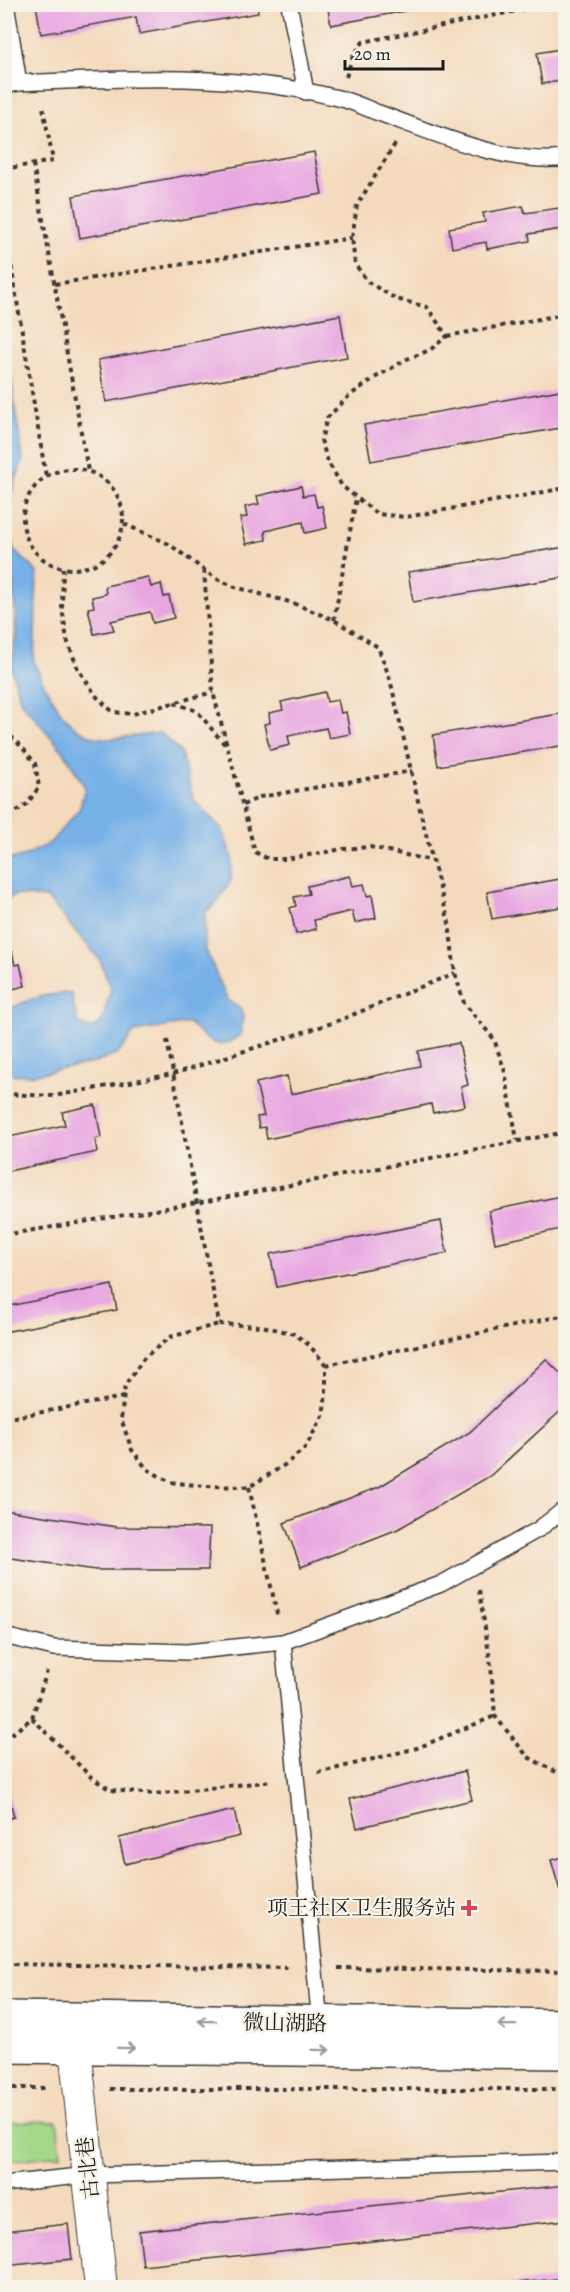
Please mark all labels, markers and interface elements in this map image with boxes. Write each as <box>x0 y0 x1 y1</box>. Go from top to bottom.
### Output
scale bar <box>345 33 442 71</box>
text: 20 m <box>354 42 391 66</box>
place label: 项王社区卫生服务站 <box>267 1894 456 1922</box>
marker: 项王社区卫生服务站 <box>460 1899 478 1917</box>
street label: 微山湖路 <box>243 2008 327 2038</box>
one-way arrow <box>198 2016 218 2027</box>
one-way arrow <box>498 2019 518 2031</box>
one-way arrow <box>115 2042 135 2054</box>
one-way arrow <box>310 2044 330 2056</box>
street label: 古北巷 <box>71 2135 105 2201</box>

